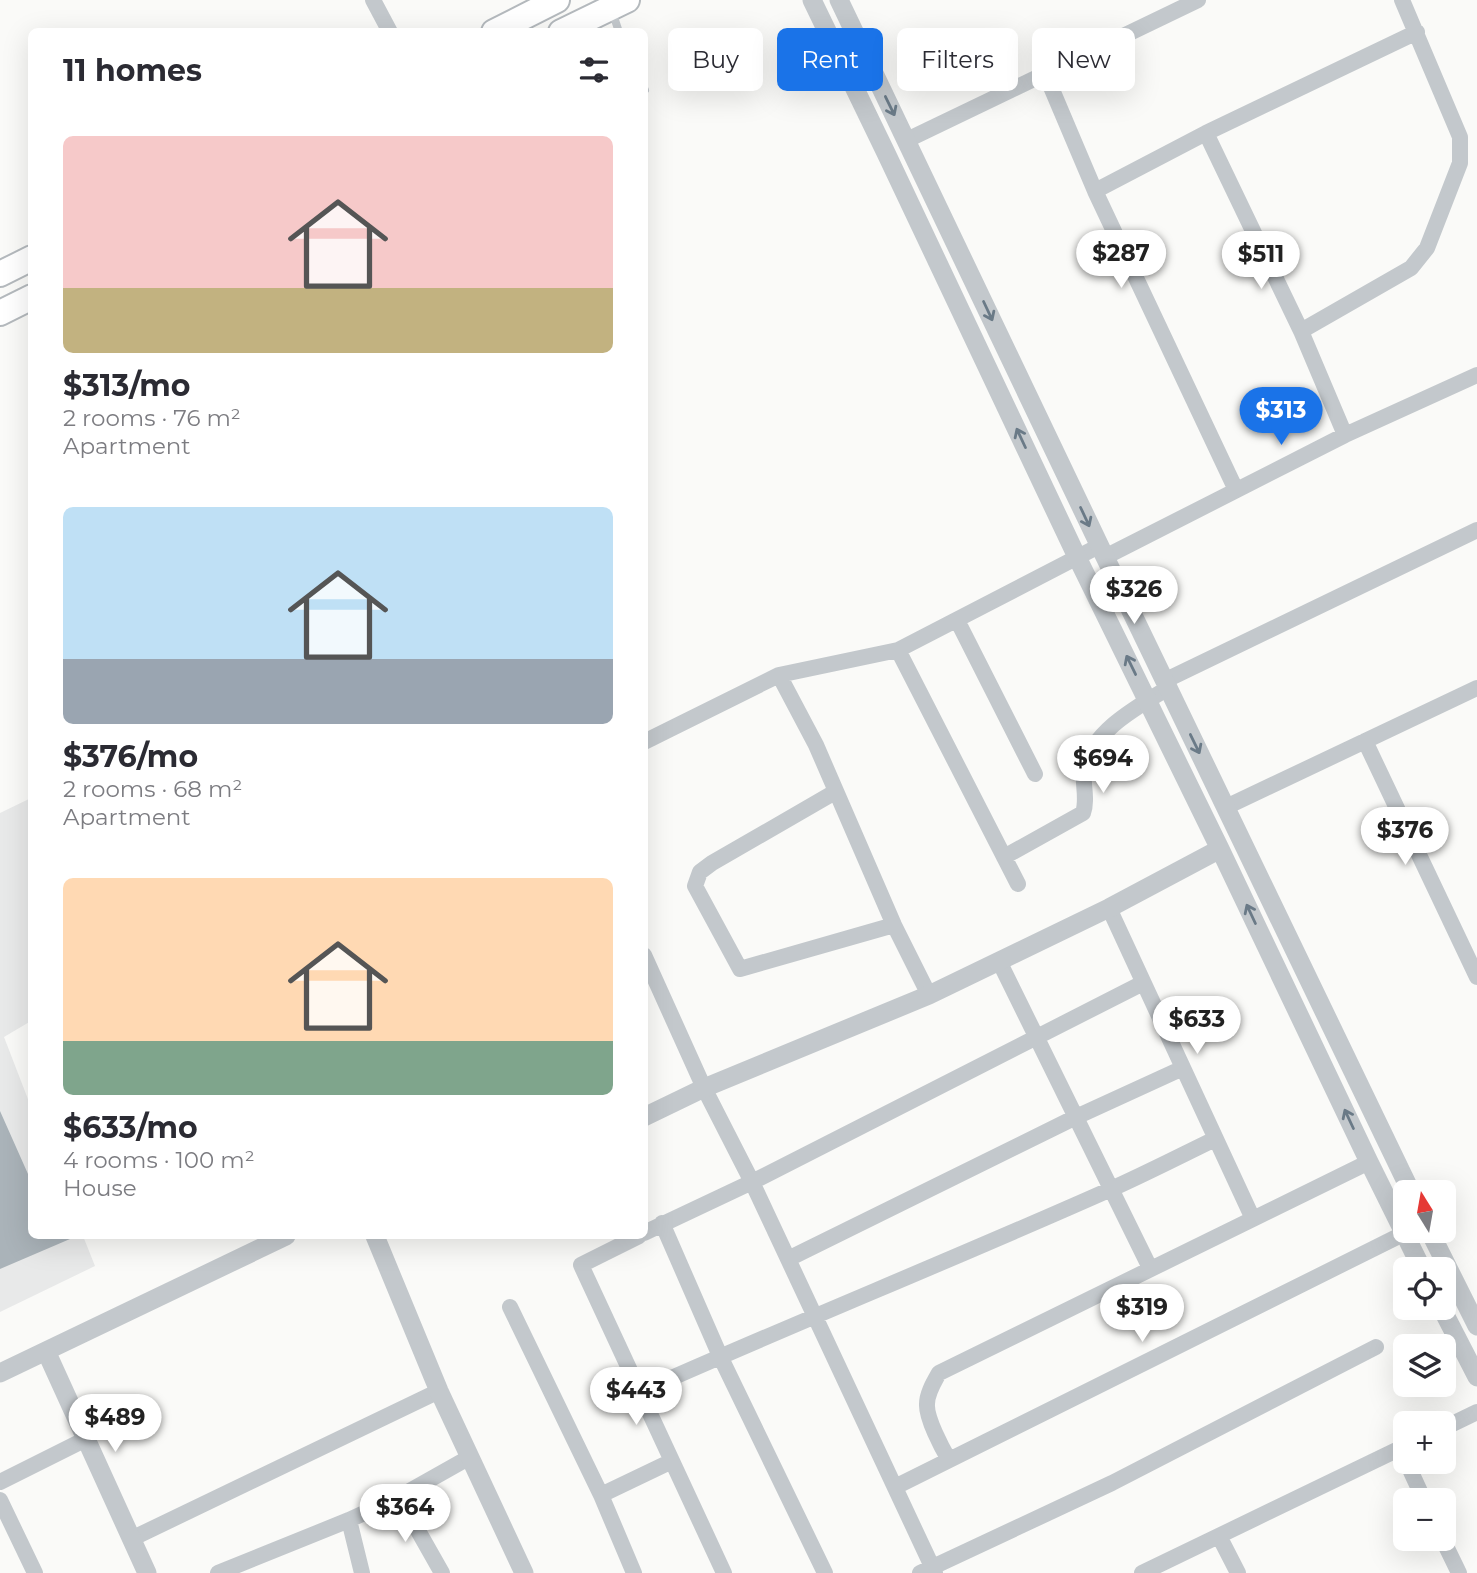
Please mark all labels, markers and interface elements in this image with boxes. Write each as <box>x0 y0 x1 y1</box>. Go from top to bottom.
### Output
chip: Buy <box>668 28 763 91</box>
chip: Rent <box>777 28 883 91</box>
chip: Filters <box>897 28 1018 91</box>
chip: New <box>1032 28 1135 91</box>
icon: filters <box>575 51 613 89</box>
text: 11 homes <box>63 52 202 89</box>
one-way arrow <box>884 95 897 116</box>
icon: home <box>275 181 401 307</box>
pin: $287 <box>1080 230 1162 290</box>
pin: $511 <box>1220 232 1302 291</box>
text: $287 <box>1092 239 1150 267</box>
text: $511 <box>1238 240 1284 268</box>
one-way arrow <box>981 300 995 321</box>
text: $313/mo <box>63 367 190 404</box>
pin: $313 <box>1240 388 1322 447</box>
text: $313 <box>1256 396 1306 424</box>
text: 2 rooms · 76 m² <box>63 404 241 432</box>
one-way arrow <box>1014 428 1028 449</box>
text: Apartment <box>63 432 191 460</box>
one-way arrow <box>1080 506 1093 527</box>
icon: home <box>275 552 401 678</box>
pin: $326 <box>1093 566 1175 626</box>
text: $326 <box>1106 575 1162 603</box>
one-way arrow <box>1123 655 1137 676</box>
one-way arrow <box>1189 733 1202 754</box>
pin: $694 <box>1062 736 1144 795</box>
text: $376/mo <box>63 738 198 775</box>
text: $694 <box>1073 744 1133 772</box>
text: 2 rooms · 68 m² <box>63 775 242 803</box>
text: Apartment <box>63 803 191 831</box>
pin: $376 <box>1364 808 1446 867</box>
text: $376 <box>1377 816 1433 844</box>
one-way arrow <box>1244 904 1258 925</box>
icon: home <box>275 923 401 1049</box>
pin: $633 <box>1156 996 1238 1056</box>
text: $633 <box>1169 1005 1225 1033</box>
text: $633/mo <box>63 1109 198 1146</box>
one-way arrow <box>1342 1109 1355 1130</box>
text: 4 rooms · 100 m² <box>63 1146 255 1174</box>
text: House <box>63 1174 137 1202</box>
north arrow <box>1393 1180 1456 1242</box>
map controls <box>1393 1180 1456 1551</box>
button: locate <box>1393 1257 1456 1320</box>
pin: $319 <box>1101 1284 1183 1344</box>
text: $319 <box>1116 1293 1168 1321</box>
button: layers <box>1393 1334 1456 1397</box>
pin: $443 <box>595 1368 677 1427</box>
text: $443 <box>606 1376 666 1404</box>
pin: $489 <box>74 1394 156 1454</box>
text: $489 <box>85 1403 145 1431</box>
button: + <box>1393 1411 1456 1474</box>
pin: $364 <box>364 1484 446 1544</box>
button: − <box>1393 1488 1456 1551</box>
text: $364 <box>376 1493 434 1521</box>

